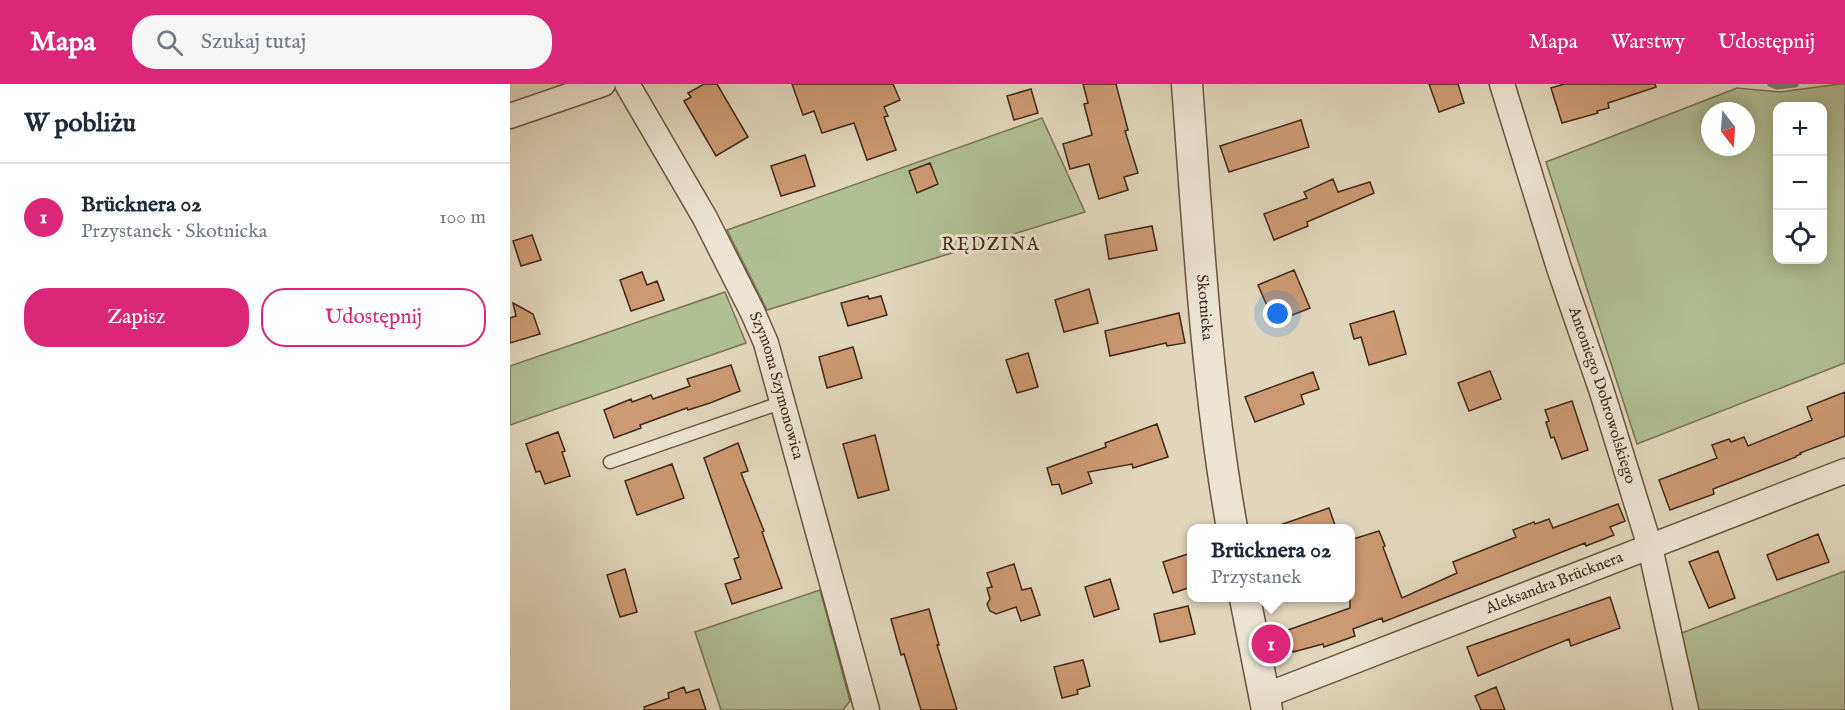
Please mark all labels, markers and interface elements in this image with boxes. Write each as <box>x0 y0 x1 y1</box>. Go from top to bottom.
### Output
search box <box>132 15 552 69</box>
text: Mapa <box>30 25 96 60</box>
icon: search <box>153 26 186 59</box>
text: Szukaj tutaj <box>201 28 306 56</box>
text: Mapa <box>1528 29 1578 56</box>
text: Warstwy <box>1611 29 1685 56</box>
text: Udostępnij <box>1718 29 1815 56</box>
north arrow <box>1701 102 1755 156</box>
map controls <box>1773 102 1827 264</box>
button: + <box>1773 102 1827 156</box>
text: W pobliżu <box>24 107 136 140</box>
button: − <box>1773 156 1827 210</box>
text: Brücknera 02 <box>81 191 202 219</box>
text: 1 <box>40 205 47 230</box>
text: 100 m <box>439 205 486 230</box>
button: locate <box>1773 210 1827 264</box>
text: Przystanek · Skotnicka <box>81 219 268 244</box>
district label: RĘDZINA <box>942 234 1040 257</box>
street label: Skotnicka <box>1191 274 1217 341</box>
button: Zapisz <box>24 288 249 347</box>
button: Udostępnij <box>261 288 486 347</box>
your location <box>1263 299 1292 328</box>
street label: Antoniego Dobrowolskiego <box>1563 303 1640 487</box>
street label: Szymona Szymonowica <box>744 309 808 462</box>
popup <box>1187 524 1355 602</box>
text: Brücknera 02 <box>1211 537 1331 565</box>
street label: Aleksandra Brücknera <box>1482 548 1626 620</box>
text: Przystanek <box>1211 565 1302 590</box>
pin: 1 <box>1252 622 1290 666</box>

